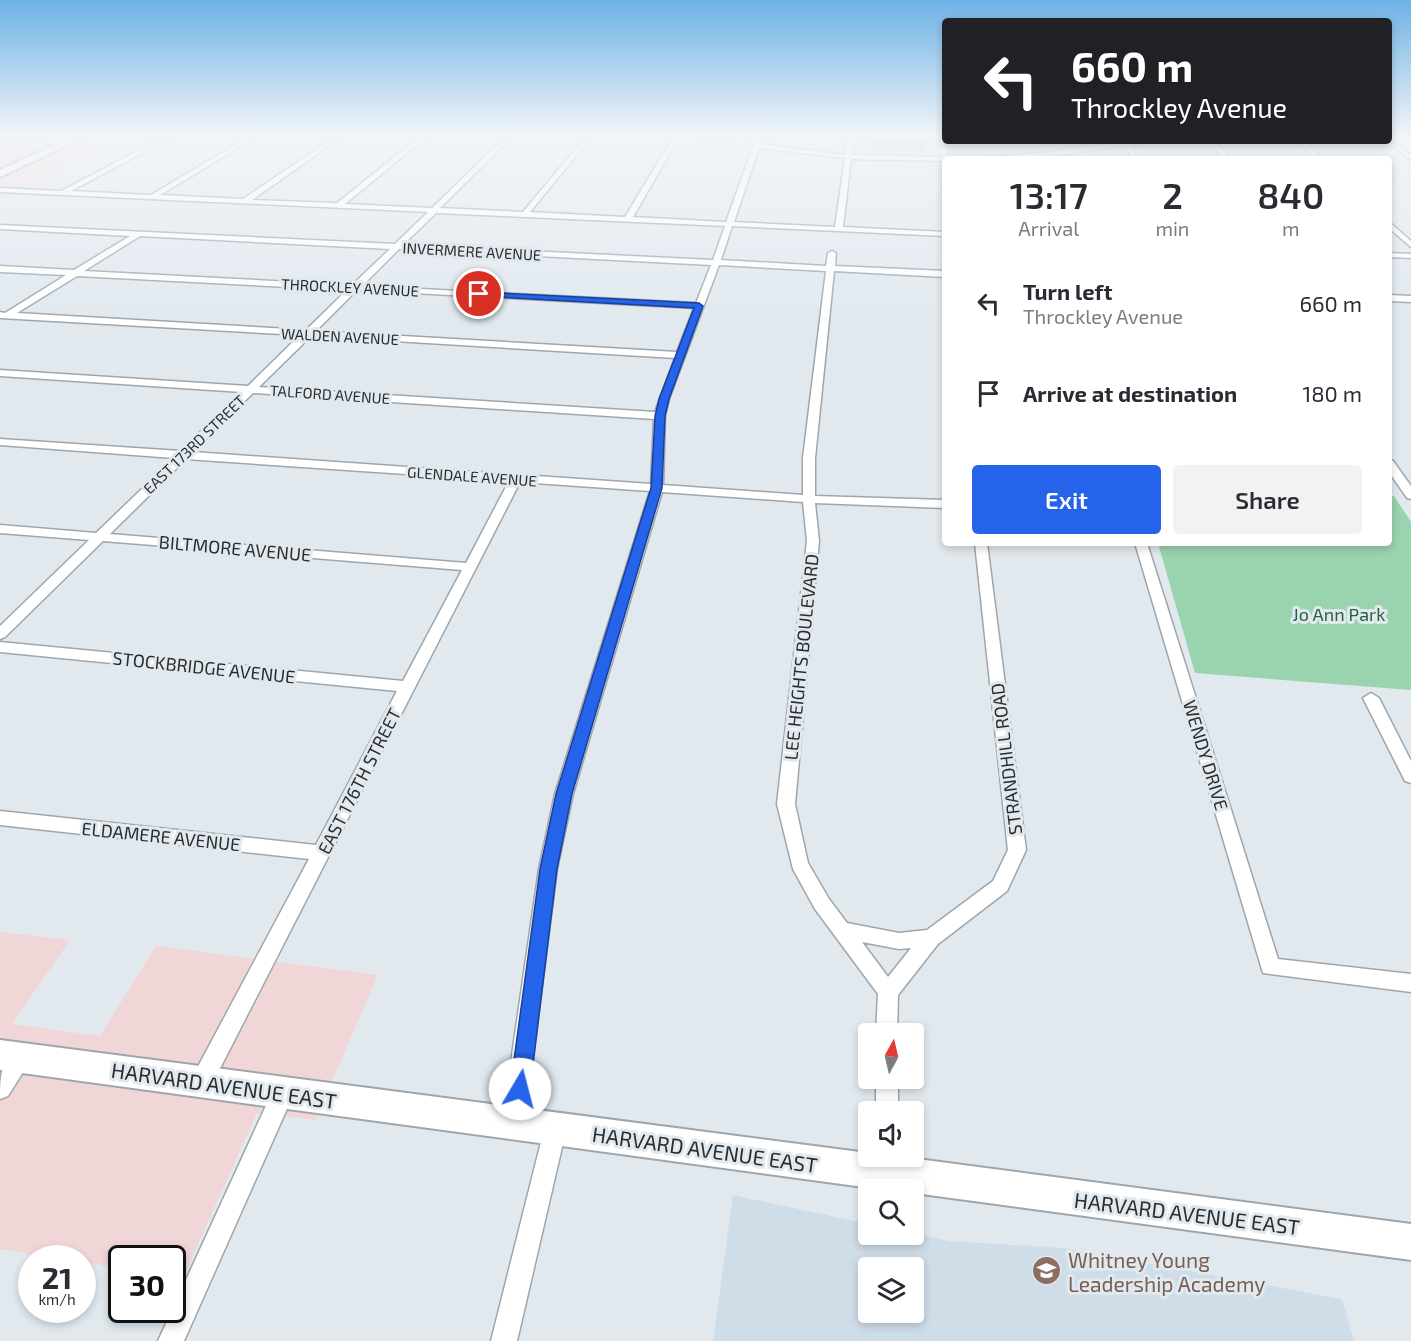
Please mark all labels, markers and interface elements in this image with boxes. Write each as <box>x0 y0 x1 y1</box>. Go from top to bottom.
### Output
text: 660 m <box>1071 40 1193 90</box>
icon: left <box>972 42 1050 120</box>
text: Throckley Avenue <box>1071 91 1287 123</box>
text: 13:17 <box>1010 173 1088 216</box>
text: 2 <box>1162 173 1183 216</box>
text: 840 <box>1257 173 1324 216</box>
text: Arrival <box>1018 216 1079 240</box>
text: min <box>1155 216 1190 240</box>
text: m <box>1282 216 1299 240</box>
street label: INVERMERE AVENUE <box>402 238 542 264</box>
pin <box>453 268 504 319</box>
street label: THROCKLEY AVENUE <box>281 274 419 300</box>
icon: arrive <box>462 277 495 310</box>
text: Turn left <box>1023 278 1112 304</box>
icon: left <box>972 287 1005 320</box>
text: 660 m <box>1299 290 1362 316</box>
text: Throckley Avenue <box>1023 304 1183 328</box>
street label: WALDEN AVENUE <box>281 324 399 348</box>
icon: arrive <box>972 377 1005 410</box>
text: Arrive at destination <box>1023 380 1237 406</box>
text: 180 m <box>1302 380 1362 406</box>
street label: TALFORD AVENUE <box>269 381 391 407</box>
street label: EAST 173RD STREET <box>139 391 249 497</box>
street label: GLENDALE AVENUE <box>407 462 537 490</box>
button: Exit <box>972 465 1161 534</box>
button: Share <box>1173 465 1362 534</box>
street label: BILTMORE AVENUE <box>158 530 312 566</box>
street label: LEE HEIGHTS BOULEVARD <box>779 553 823 761</box>
park label: Jo Ann Park <box>1293 603 1385 625</box>
street label: STOCKBRIDGE AVENUE <box>112 646 296 688</box>
street label: STRANDHILL ROAD <box>986 682 1026 836</box>
street label: WENDY DRIVE <box>1179 697 1233 813</box>
street label: EAST 176TH STREET <box>313 704 406 858</box>
street label: ELDAMERE AVENUE <box>81 817 241 855</box>
north arrow <box>858 1023 924 1089</box>
map controls <box>858 1023 924 1323</box>
street label: HARVARD AVENUE EAST <box>110 1057 338 1113</box>
position arrow <box>488 1057 552 1121</box>
button: sound <box>858 1101 924 1167</box>
street label: HARVARD AVENUE EAST <box>591 1121 819 1177</box>
button: search <box>858 1179 924 1245</box>
street label: HARVARD AVENUE EAST <box>1073 1187 1301 1239</box>
speed limit sign: 30 <box>108 1245 186 1323</box>
place label: Whitney Young Leadership Academy <box>1068 1247 1265 1296</box>
school or university icon: Whitney Young Leadership Academy <box>1031 1255 1063 1287</box>
button: layers <box>858 1257 924 1323</box>
text: 21 <box>42 1259 72 1295</box>
text: km/h <box>38 1290 76 1308</box>

